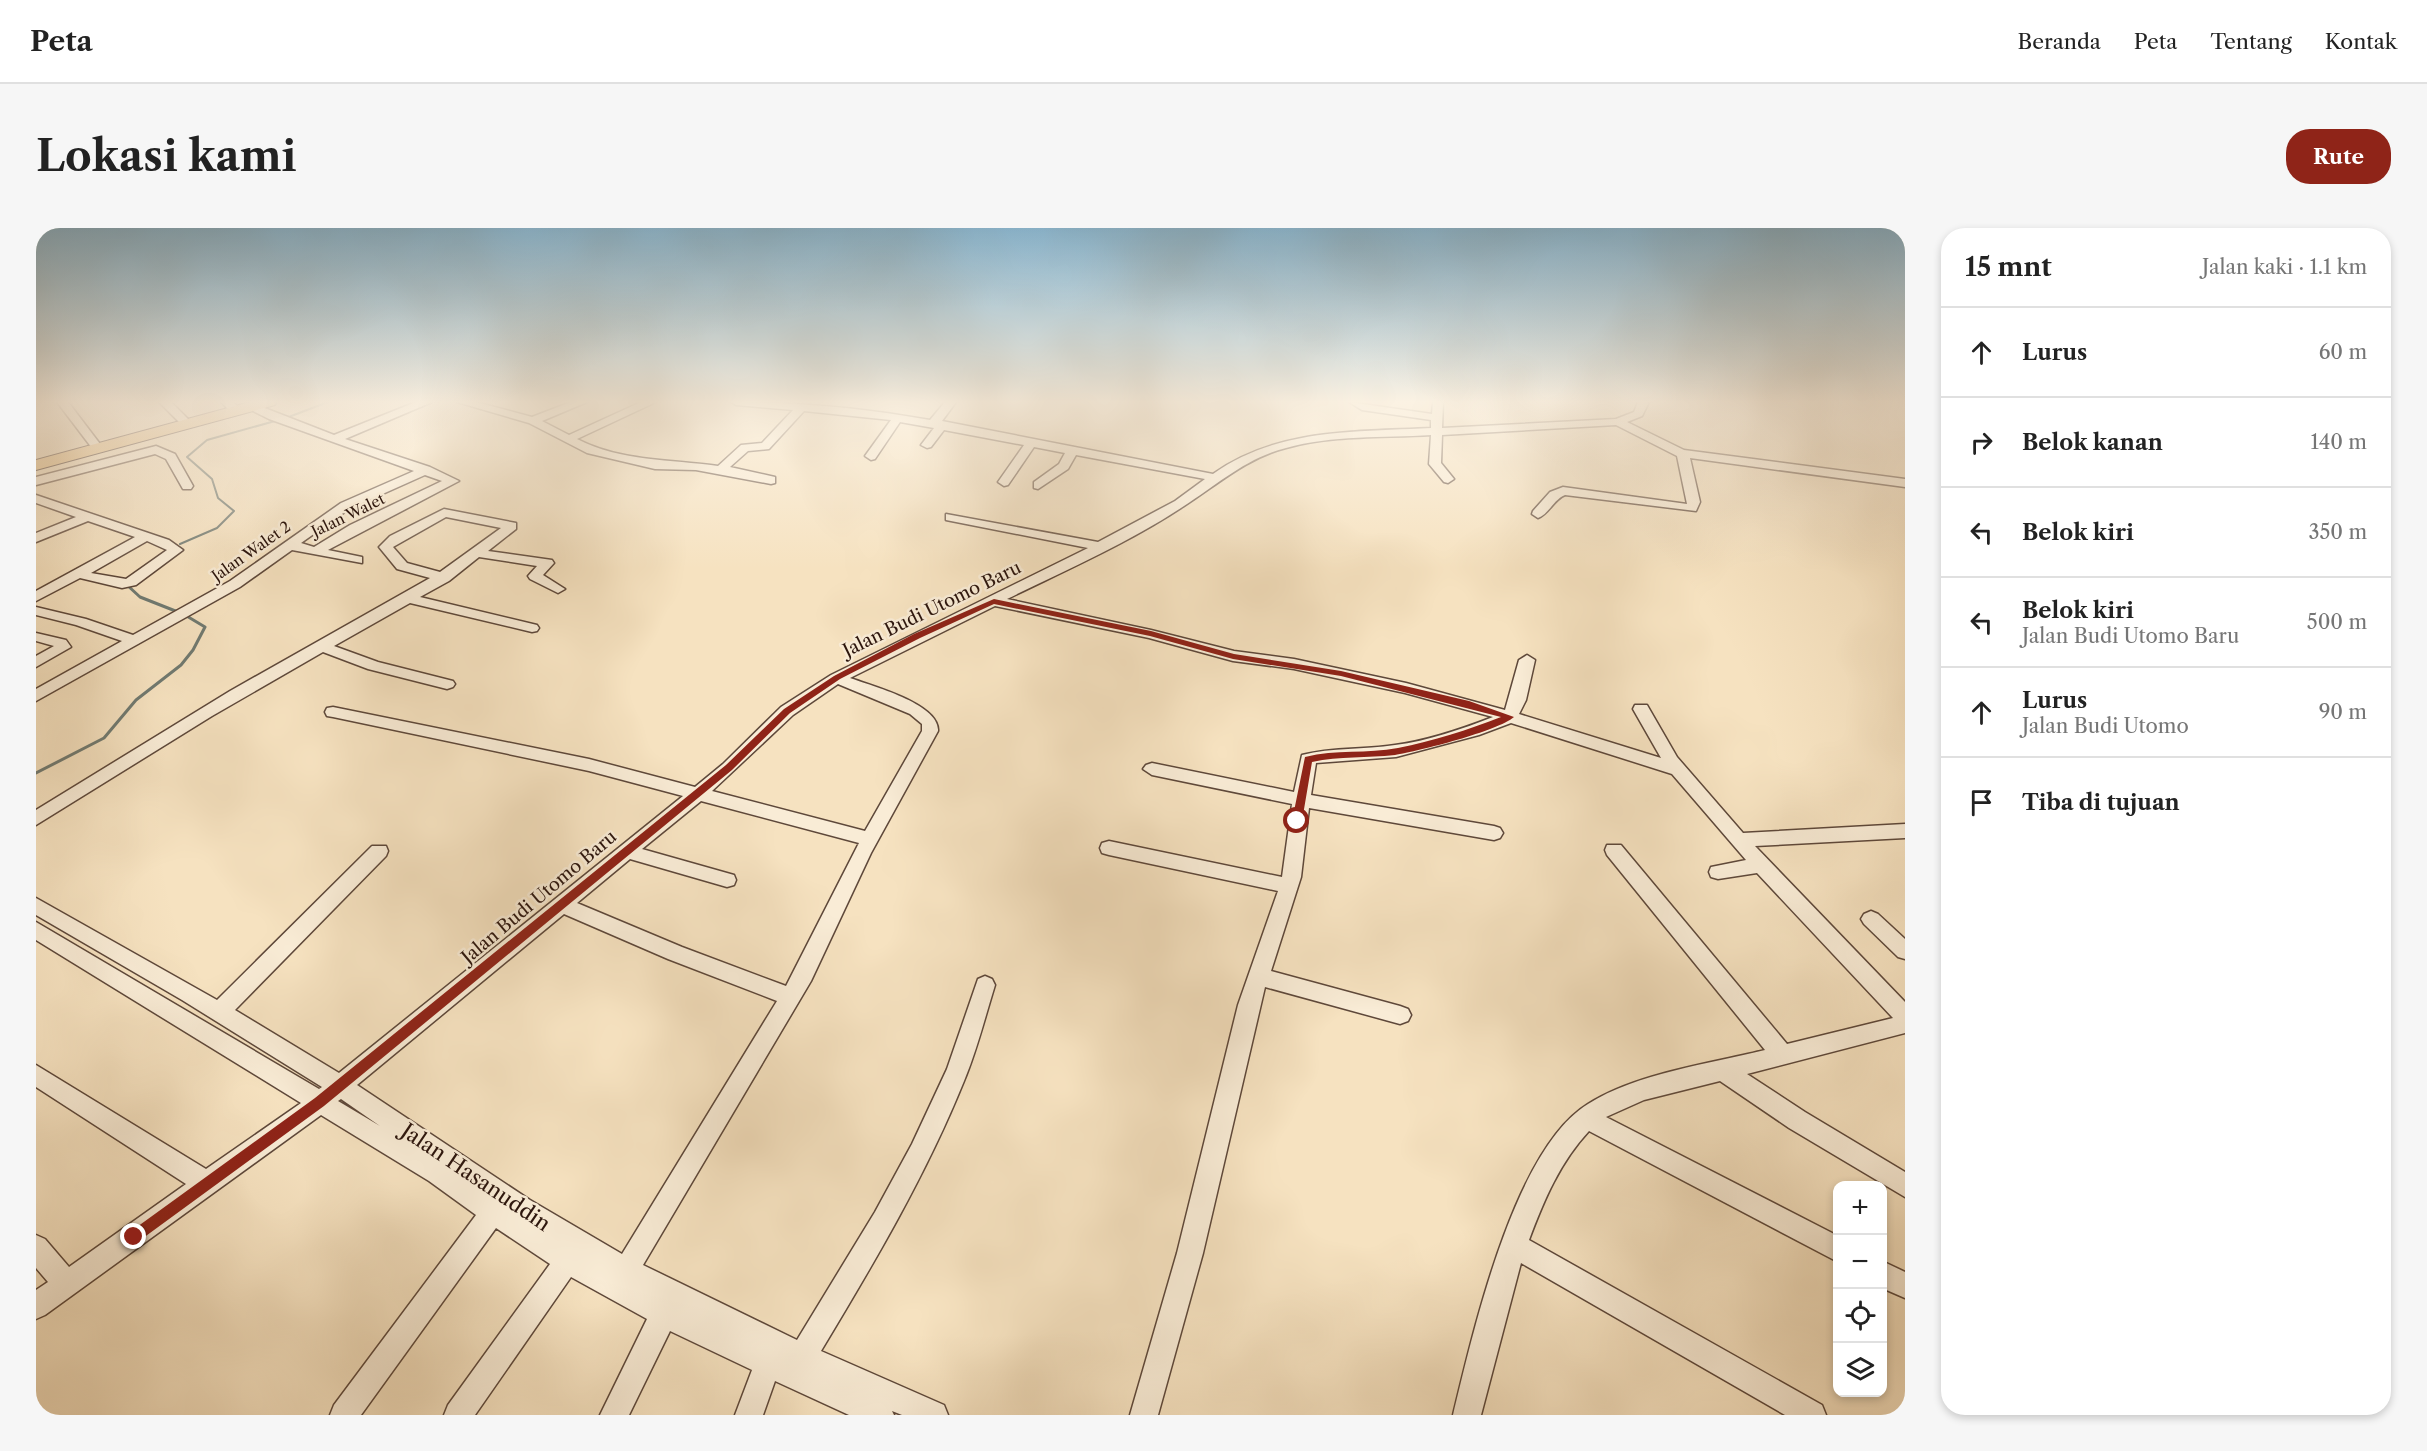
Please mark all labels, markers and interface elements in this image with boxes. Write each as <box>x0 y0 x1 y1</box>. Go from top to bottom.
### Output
text: Peta <box>30 24 93 58</box>
text: Beranda <box>2018 29 2101 54</box>
text: Peta <box>2134 29 2177 54</box>
text: Tentang <box>2210 29 2292 54</box>
text: Kontak <box>2325 29 2397 54</box>
button: Rute <box>2286 129 2391 184</box>
text: Lokasi kami <box>36 130 297 182</box>
text: 15 mnt <box>1965 251 2052 283</box>
text: Jalan kaki · 1.1 km <box>2202 255 2367 279</box>
icon: ahead <box>1965 336 1998 369</box>
text: Lurus <box>2022 339 2087 366</box>
text: 60 m <box>2319 340 2367 364</box>
icon: right <box>1965 426 1998 459</box>
text: Belok kanan <box>2022 429 2163 456</box>
text: 140 m <box>2310 430 2367 454</box>
street label: Jalan Walet <box>306 489 388 542</box>
icon: left <box>1965 516 1998 549</box>
street label: Jalan Walet 2 <box>206 517 294 586</box>
text: Belok kiri <box>2022 519 2134 546</box>
text: 350 m <box>2309 520 2367 544</box>
street label: Jalan Budi Utomo Baru <box>837 556 1025 663</box>
text: Belok kiri <box>2022 597 2134 624</box>
icon: left <box>1965 606 1998 639</box>
text: 500 m <box>2307 610 2367 634</box>
text: Jalan Budi Utomo Baru <box>2022 624 2239 648</box>
text: Lurus <box>2022 687 2087 714</box>
icon: ahead <box>1965 696 1998 729</box>
text: 90 m <box>2319 700 2367 724</box>
text: Jalan Budi Utomo <box>2022 714 2189 738</box>
icon: arrive <box>1965 786 1998 819</box>
text: Tiba di tujuan <box>2022 789 2180 816</box>
route start <box>1283 807 1309 833</box>
street label: Jalan Budi Utomo Baru <box>455 826 621 970</box>
street label: Jalan Hasanuddin <box>394 1116 555 1236</box>
map controls <box>1833 1181 1887 1397</box>
button: + <box>1833 1181 1887 1235</box>
route end <box>120 1223 146 1249</box>
button: − <box>1833 1235 1887 1289</box>
button: locate <box>1833 1289 1887 1343</box>
button: layers <box>1833 1343 1887 1397</box>

